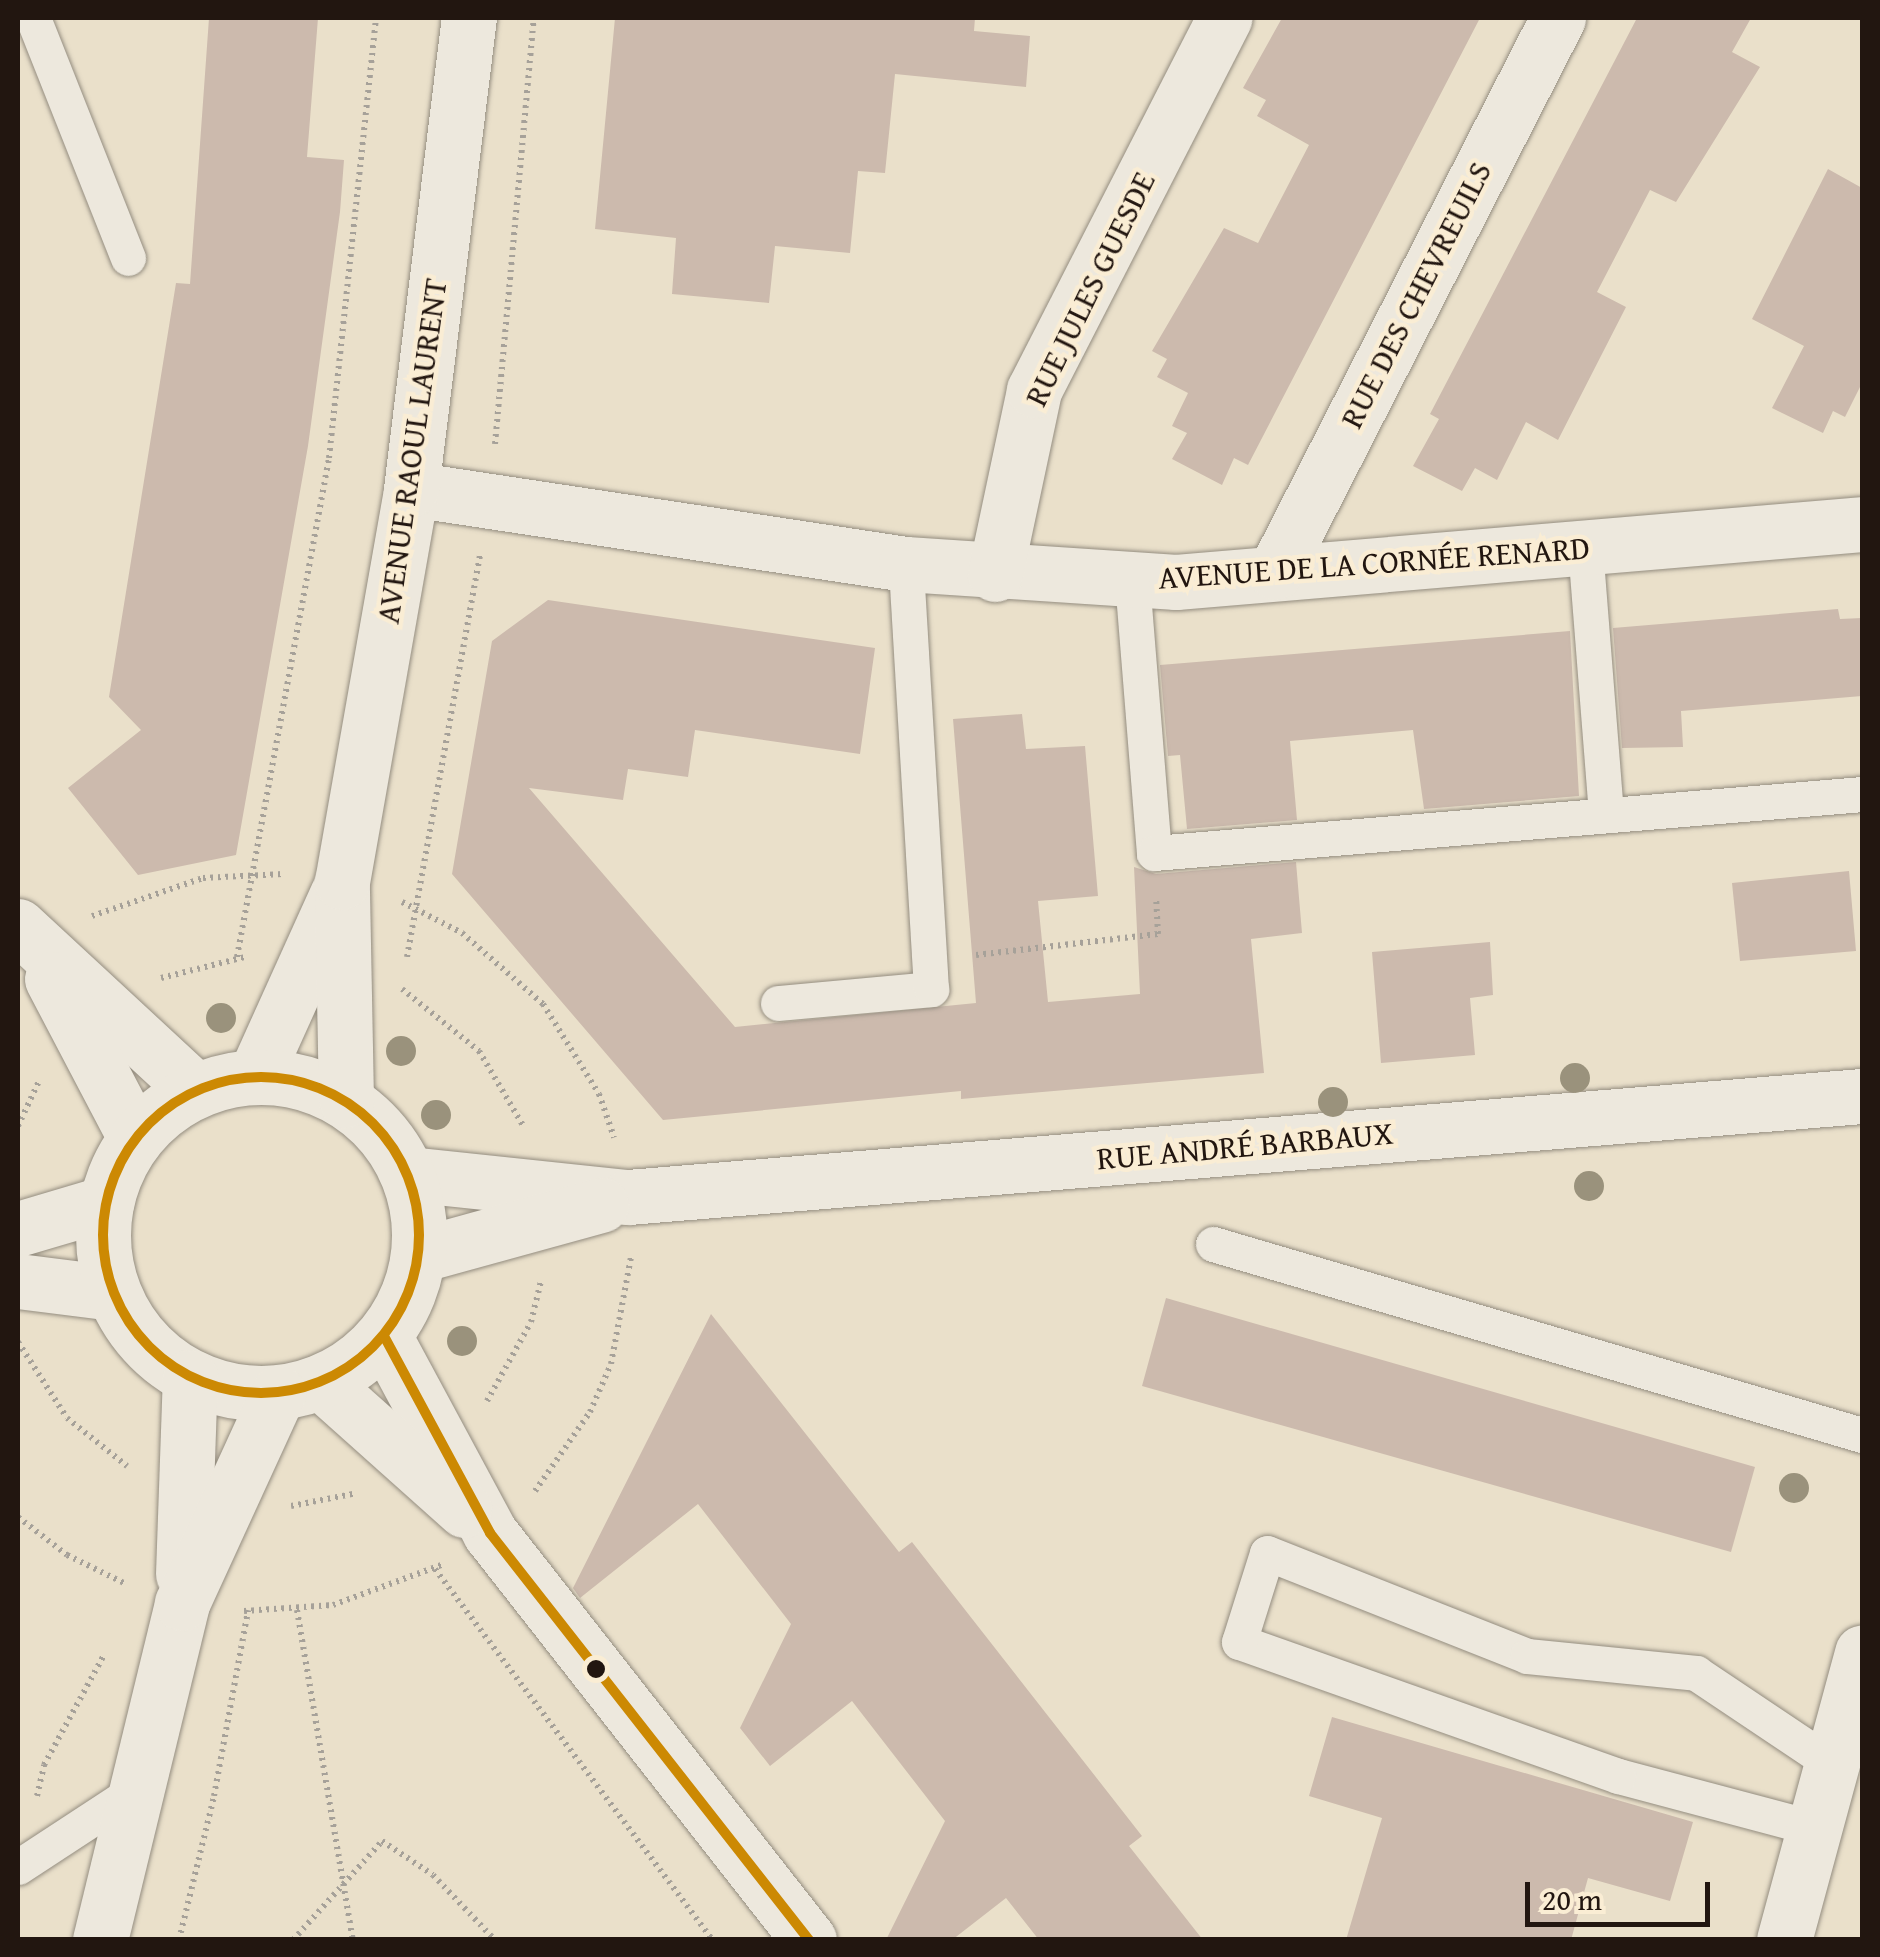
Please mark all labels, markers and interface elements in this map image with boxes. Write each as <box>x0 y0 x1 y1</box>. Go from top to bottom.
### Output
street label: RUE DES CHEVREUILS <box>1332 156 1500 434</box>
street label: RUE JULES GUESDE <box>1017 166 1163 412</box>
street label: AVENUE RAOUL LAURENT <box>369 276 455 626</box>
street label: AVENUE DE LA CORNÉE RENARD <box>1157 529 1591 597</box>
street label: RUE ANDRÉ BARBAUX <box>1095 1114 1395 1178</box>
unlabelled marker <box>586 1659 606 1679</box>
scale bar <box>1530 1862 1715 1924</box>
text: 20 m <box>1542 1877 1602 1921</box>

